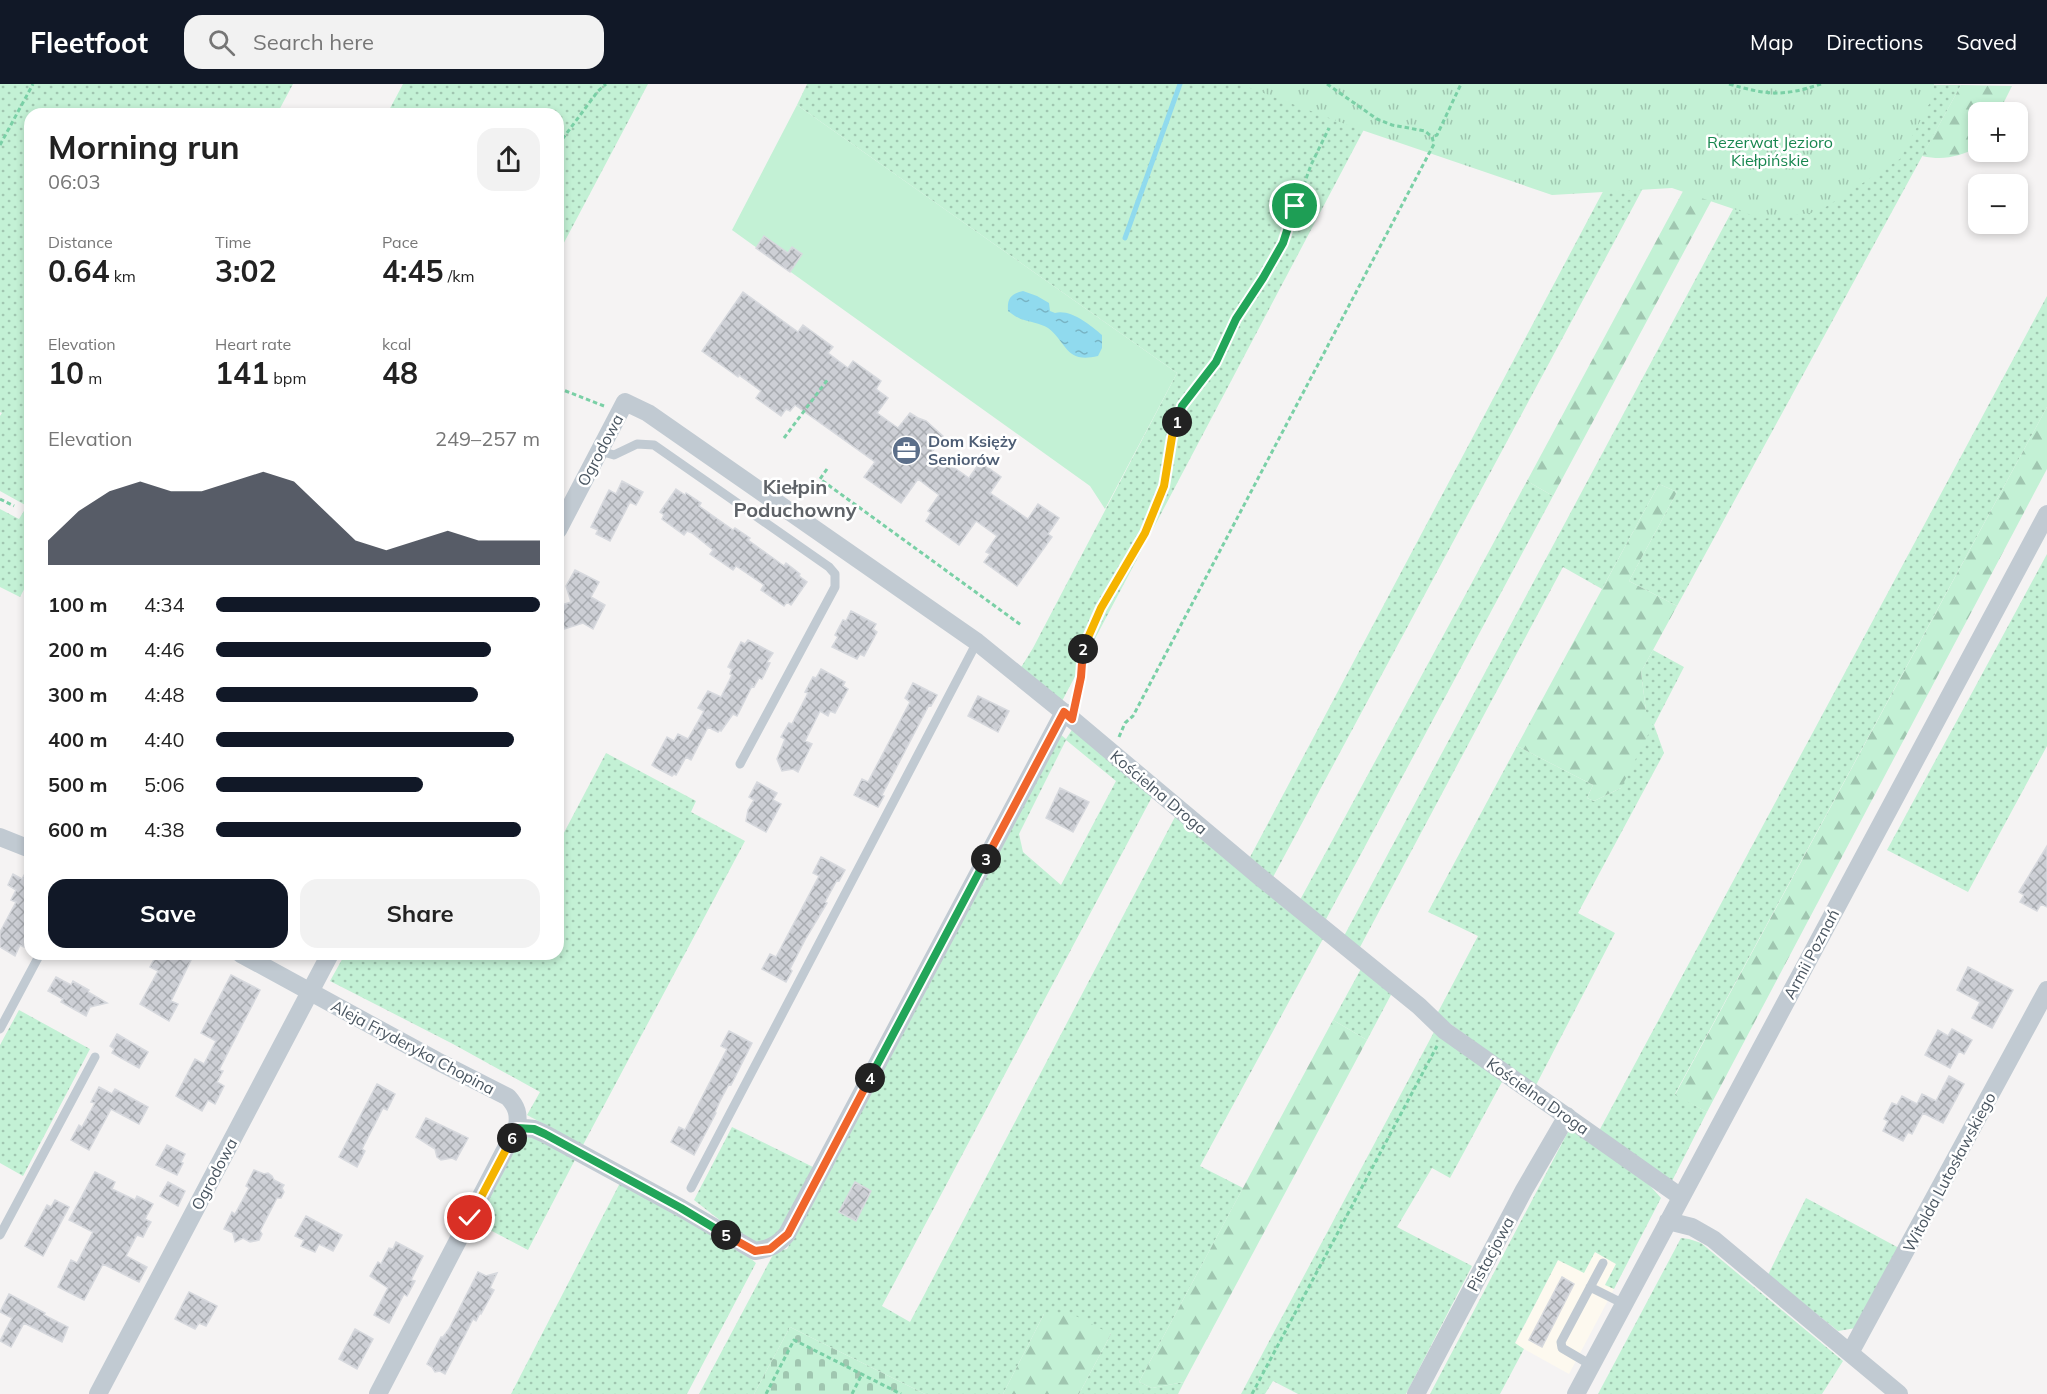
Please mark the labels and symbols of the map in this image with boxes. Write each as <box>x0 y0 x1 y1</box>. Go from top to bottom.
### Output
park label: Rezerwat Jezioro Kiełpińskie <box>1707 132 1833 170</box>
pin <box>1269 180 1320 231</box>
pin: 1 <box>1162 407 1192 437</box>
street label: Ogrodowa <box>573 411 627 489</box>
place label: Dom Księży Seniorów <box>928 431 1017 469</box>
office icon: Dom Księży Seniorów <box>891 434 923 466</box>
district label: Kiełpin Poduchowny <box>733 474 857 522</box>
pin: 2 <box>1068 634 1098 664</box>
street label: Kościelna Droga <box>1106 746 1212 838</box>
pin: 3 <box>971 844 1001 874</box>
street label: Armii Poznań <box>1779 906 1843 1002</box>
street label: Aleja Fryderyka Chopina <box>328 995 498 1099</box>
street label: Kościelna Droga <box>1483 1053 1593 1139</box>
pin: 4 <box>855 1063 885 1093</box>
street label: Witolda Lutosławskiego <box>1898 1089 2000 1255</box>
pin: 6 <box>497 1123 527 1153</box>
street label: Ogrodowa <box>187 1135 241 1213</box>
pin <box>444 1192 495 1243</box>
street label: Pistacjowa <box>1462 1213 1518 1295</box>
pin: 5 <box>711 1220 741 1250</box>

